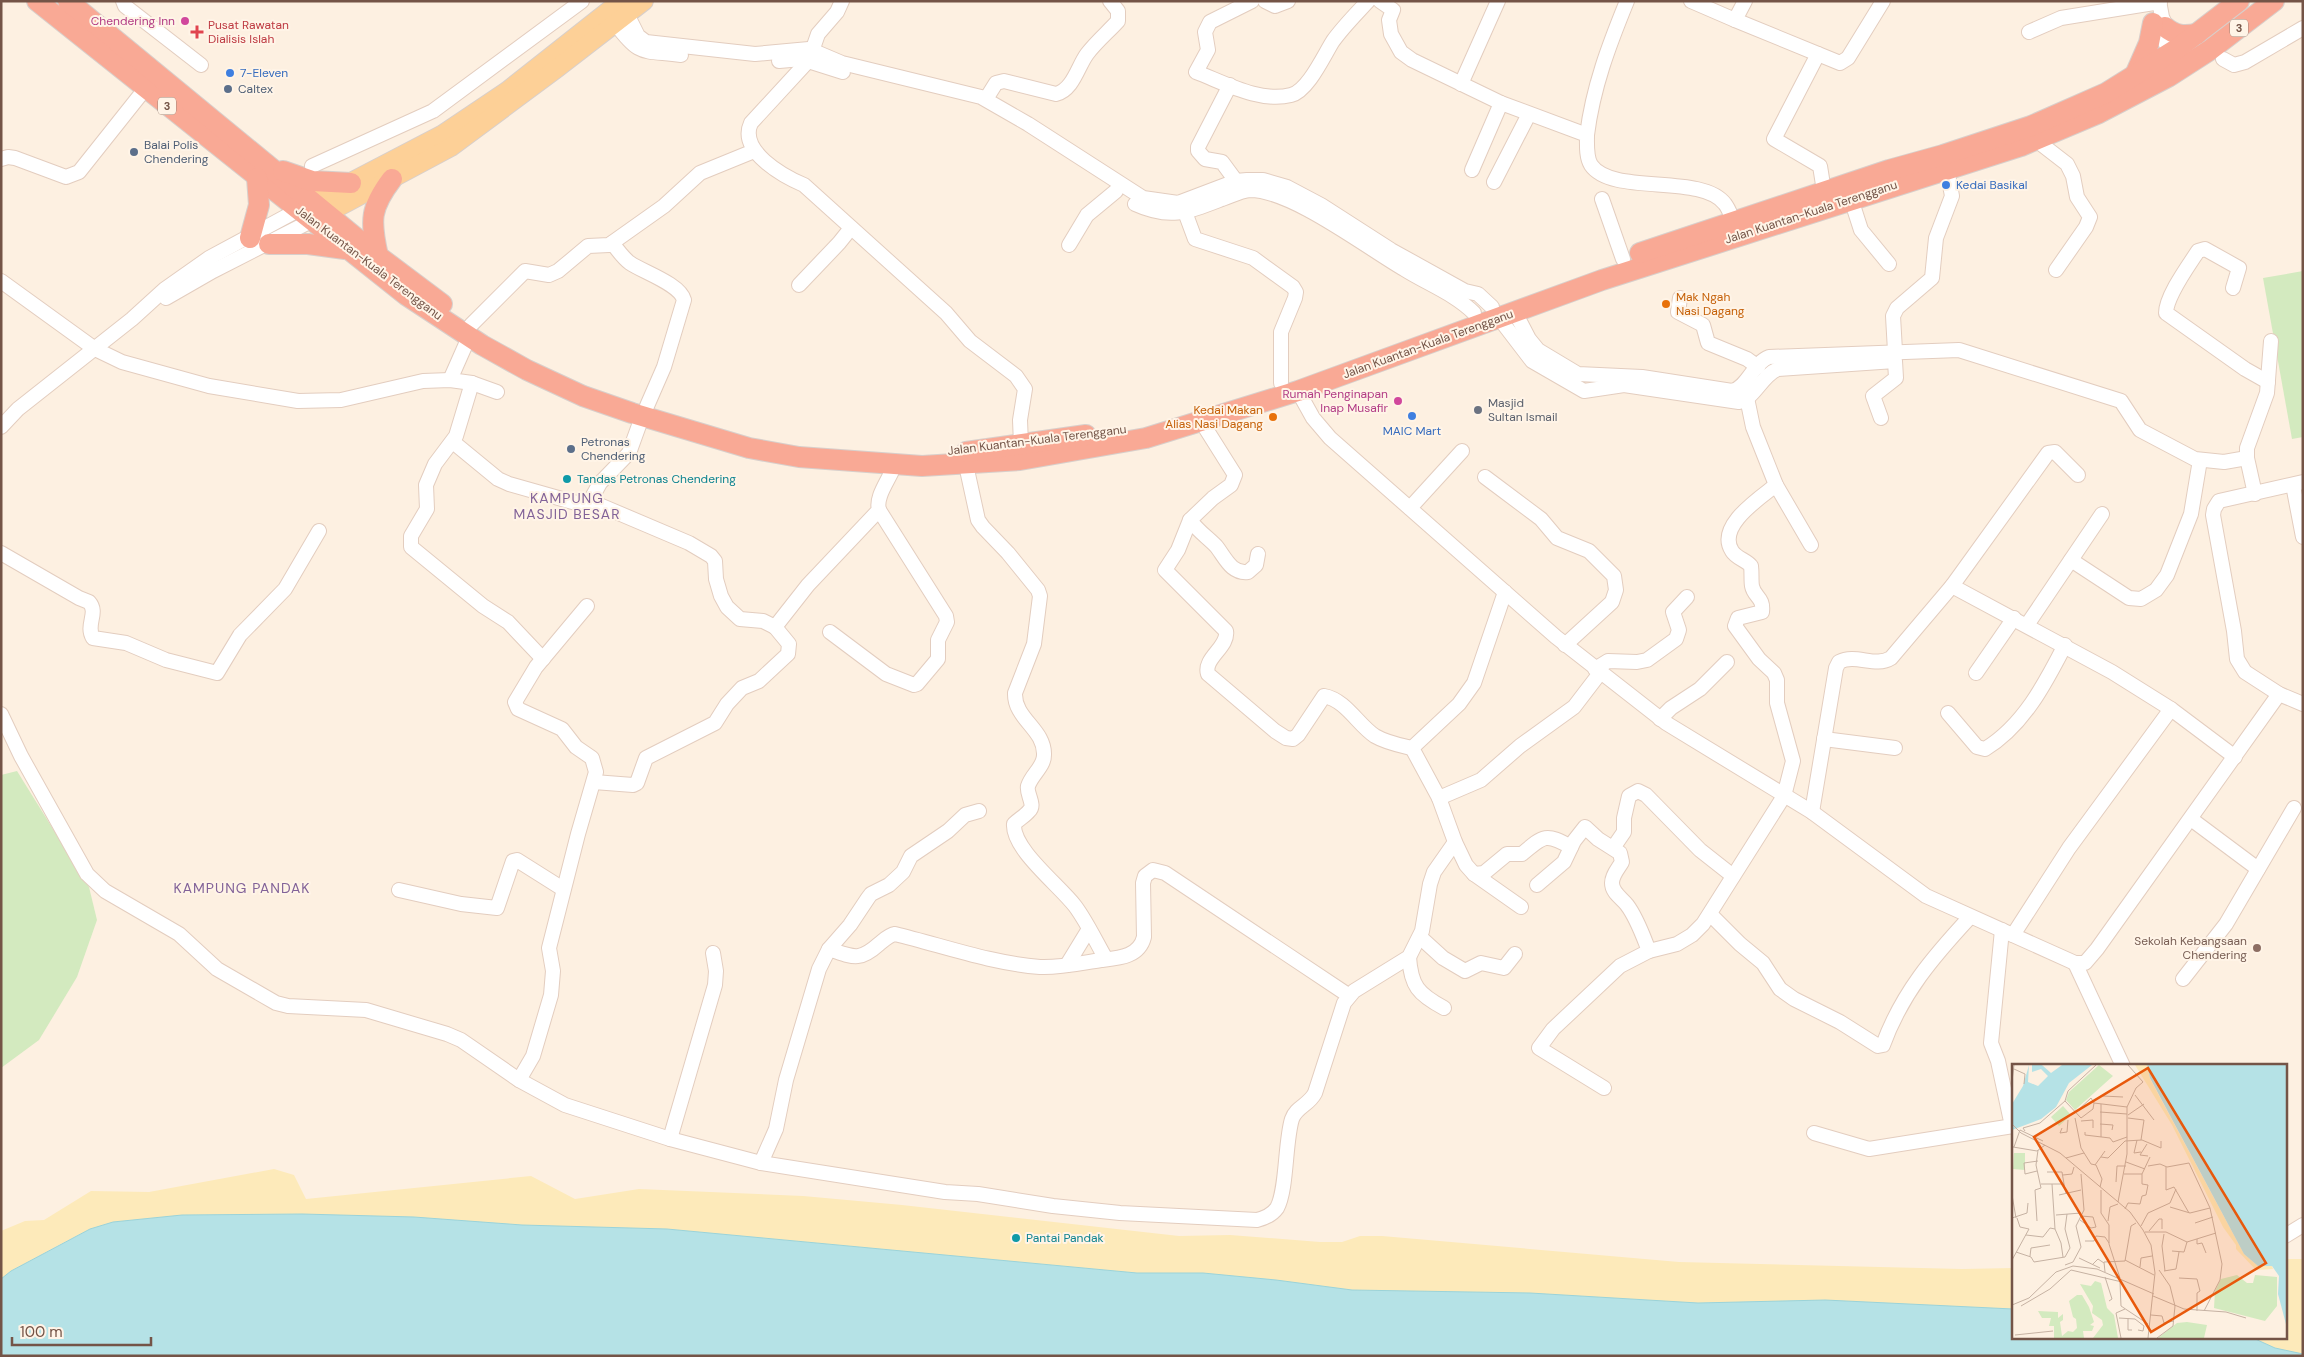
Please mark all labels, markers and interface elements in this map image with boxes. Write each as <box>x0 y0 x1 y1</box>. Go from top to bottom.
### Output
place label: Chendering Inn <box>91 13 175 29</box>
marker: Chendering Inn <box>179 15 191 27</box>
place label: Pusat Rawatan Dialisis Islah <box>208 17 289 47</box>
road number: 3 <box>2230 19 2248 36</box>
marker: Pusat Rawatan Dialisis Islah <box>190 25 204 39</box>
place label: 7-Eleven <box>240 65 288 81</box>
marker: 7-Eleven <box>224 67 236 79</box>
place label: Caltex <box>238 81 273 97</box>
marker: Caltex <box>222 83 234 95</box>
road number: 3 <box>158 98 176 114</box>
place label: Balai Polis Chendering <box>144 137 209 167</box>
marker: Balai Polis Chendering <box>128 146 140 158</box>
street label: Jalan Kuantan-Kuala Terengganu <box>1723 177 1899 247</box>
place label: Kedai Basikal <box>1956 177 2027 193</box>
marker: Kedai Basikal <box>1940 179 1952 191</box>
street label: Jalan Kuantan-Kuala Terengganu <box>292 202 446 324</box>
place label: Mak Ngah Nasi Dagang <box>1676 289 1745 319</box>
marker: Mak Ngah Nasi Dagang <box>1660 298 1672 310</box>
street label: Jalan Kuantan-Kuala Terengganu <box>1341 306 1516 382</box>
place label: Rumah Penginapan Inap Musafir <box>1282 386 1389 416</box>
marker: Rumah Penginapan Inap Musafir <box>1392 395 1404 407</box>
place label: Masjid Sultan Ismail <box>1488 395 1557 425</box>
place label: Kedai Makan Alias Nasi Dagang <box>1165 402 1263 432</box>
marker: Masjid Sultan Ismail <box>1472 404 1484 416</box>
marker: MAIC Mart <box>1406 410 1418 422</box>
marker: Kedai Makan Alias Nasi Dagang <box>1267 411 1279 423</box>
street label: Jalan Kuantan-Kuala Terengganu <box>947 421 1128 459</box>
place label: MAIC Mart <box>1383 423 1442 439</box>
place label: Petronas Chendering <box>581 434 646 464</box>
marker: Petronas Chendering <box>565 443 577 455</box>
place label: Tandas Petronas Chendering <box>577 471 736 487</box>
marker: Tandas Petronas Chendering <box>561 473 573 485</box>
district label: KAMPUNG MASJID BESAR <box>514 489 620 523</box>
district label: KAMPUNG PANDAK <box>174 879 310 897</box>
place label: Sekolah Kebangsaan Chendering <box>2134 933 2247 963</box>
marker: Sekolah Kebangsaan Chendering <box>2251 942 2263 954</box>
inset map <box>2012 1064 2286 1340</box>
place label: Pantai Pandak <box>1026 1230 1104 1246</box>
marker: Pantai Pandak <box>1010 1232 1022 1244</box>
scale bar <box>12 1314 151 1346</box>
text: 100 m <box>20 1322 63 1342</box>

